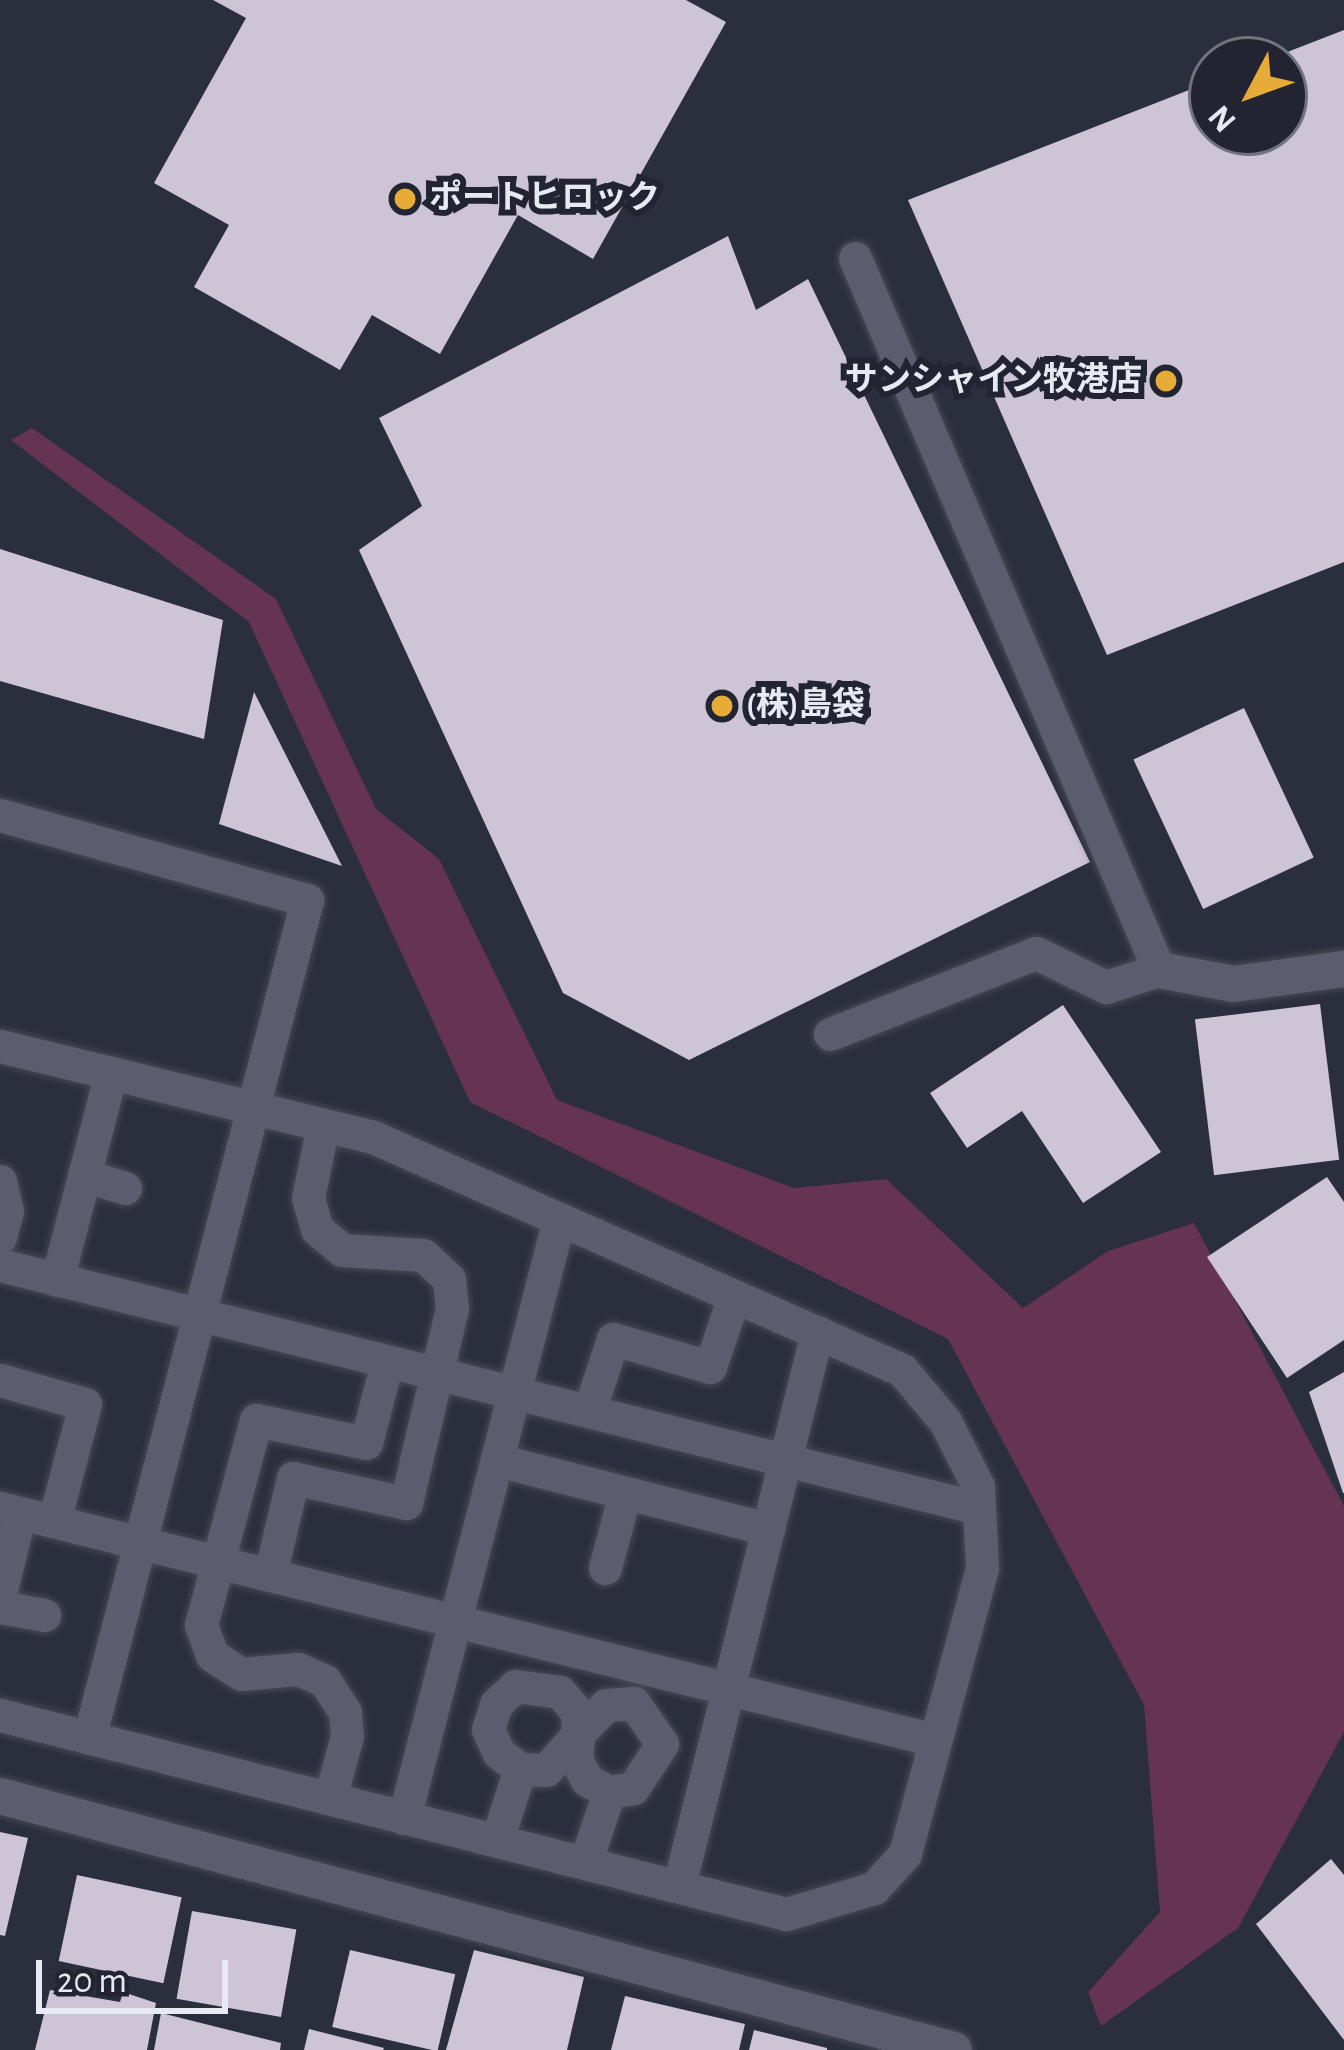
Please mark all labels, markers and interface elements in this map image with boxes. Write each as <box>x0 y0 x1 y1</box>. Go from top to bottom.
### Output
north arrow <box>1188 36 1308 156</box>
text: N <box>1203 98 1243 137</box>
place label: ポートヒロック <box>429 179 660 219</box>
marker: ポートヒロック <box>392 186 418 212</box>
place label: サンシャイン牧港店 <box>845 361 1142 401</box>
marker: サンシャイン牧港店 <box>1153 368 1179 394</box>
place label: (株)島袋 <box>746 686 865 726</box>
marker: (株)島袋 <box>709 693 735 719</box>
scale bar <box>42 1936 234 2010</box>
text: 20 m <box>57 1963 127 1999</box>

